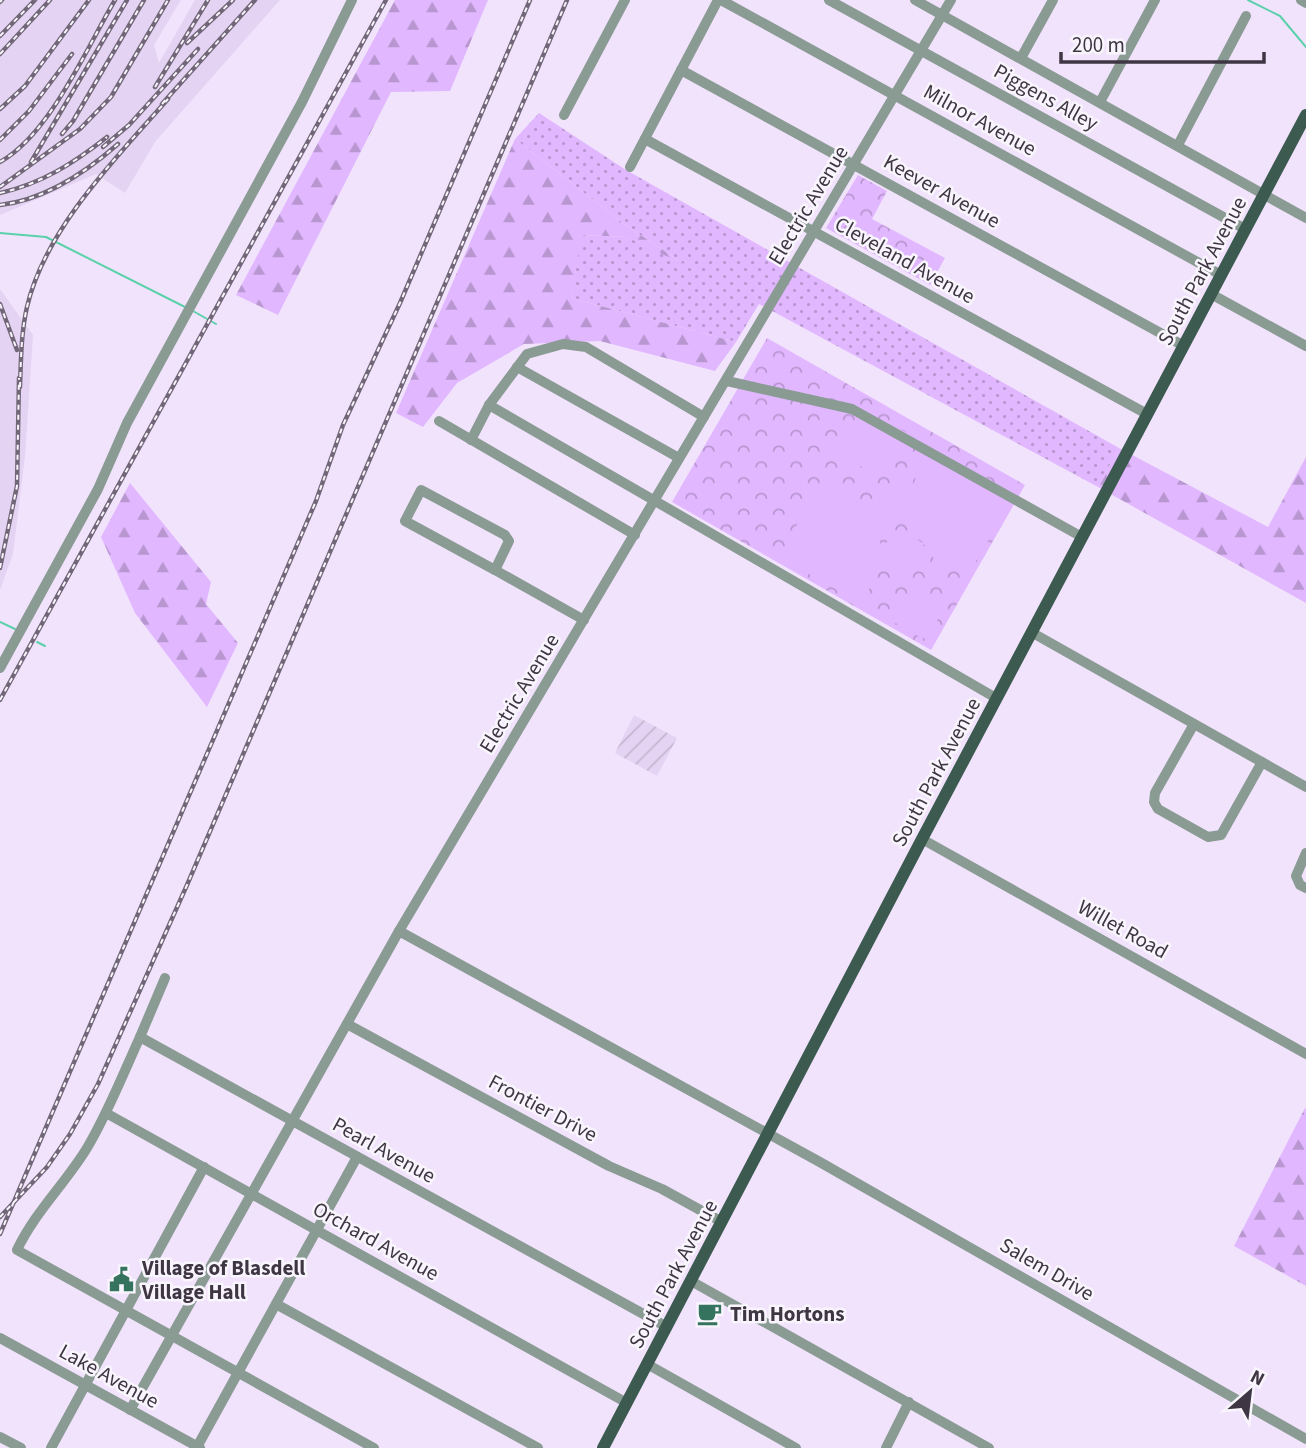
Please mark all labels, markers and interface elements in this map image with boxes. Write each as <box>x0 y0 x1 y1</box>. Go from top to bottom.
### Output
scale bar <box>1061 21 1264 65</box>
text: 200 m <box>1072 30 1125 60</box>
street label: Piggens Alley <box>988 56 1104 138</box>
street label: Milnor Avenue <box>918 77 1042 163</box>
street label: Electric Avenue <box>761 140 855 270</box>
street label: Keever Avenue <box>878 147 1006 235</box>
street label: South Park Avenue <box>1150 191 1254 351</box>
street label: Cleveland Avenue <box>829 209 981 311</box>
street label: Electric Avenue <box>472 628 566 758</box>
street label: South Park Avenue <box>884 692 988 852</box>
street label: Willet Road <box>1072 892 1174 966</box>
street label: Frontier Drive <box>483 1067 603 1149</box>
street label: Pearl Avenue <box>327 1109 441 1191</box>
street label: Orchard Avenue <box>307 1194 445 1288</box>
street label: South Park Avenue <box>621 1194 725 1354</box>
street label: Salem Drive <box>994 1230 1100 1308</box>
place label: Village of Blasdell Village Hall <box>141 1253 305 1307</box>
public building icon: Village of Blasdell Village Hall <box>108 1266 136 1294</box>
place label: Tim Hortons <box>730 1299 844 1329</box>
cafe icon: Tim Hortons <box>696 1300 724 1328</box>
street label: Lake Avenue <box>54 1336 164 1416</box>
north arrow <box>1215 1357 1285 1427</box>
text: N <box>1245 1363 1269 1393</box>

